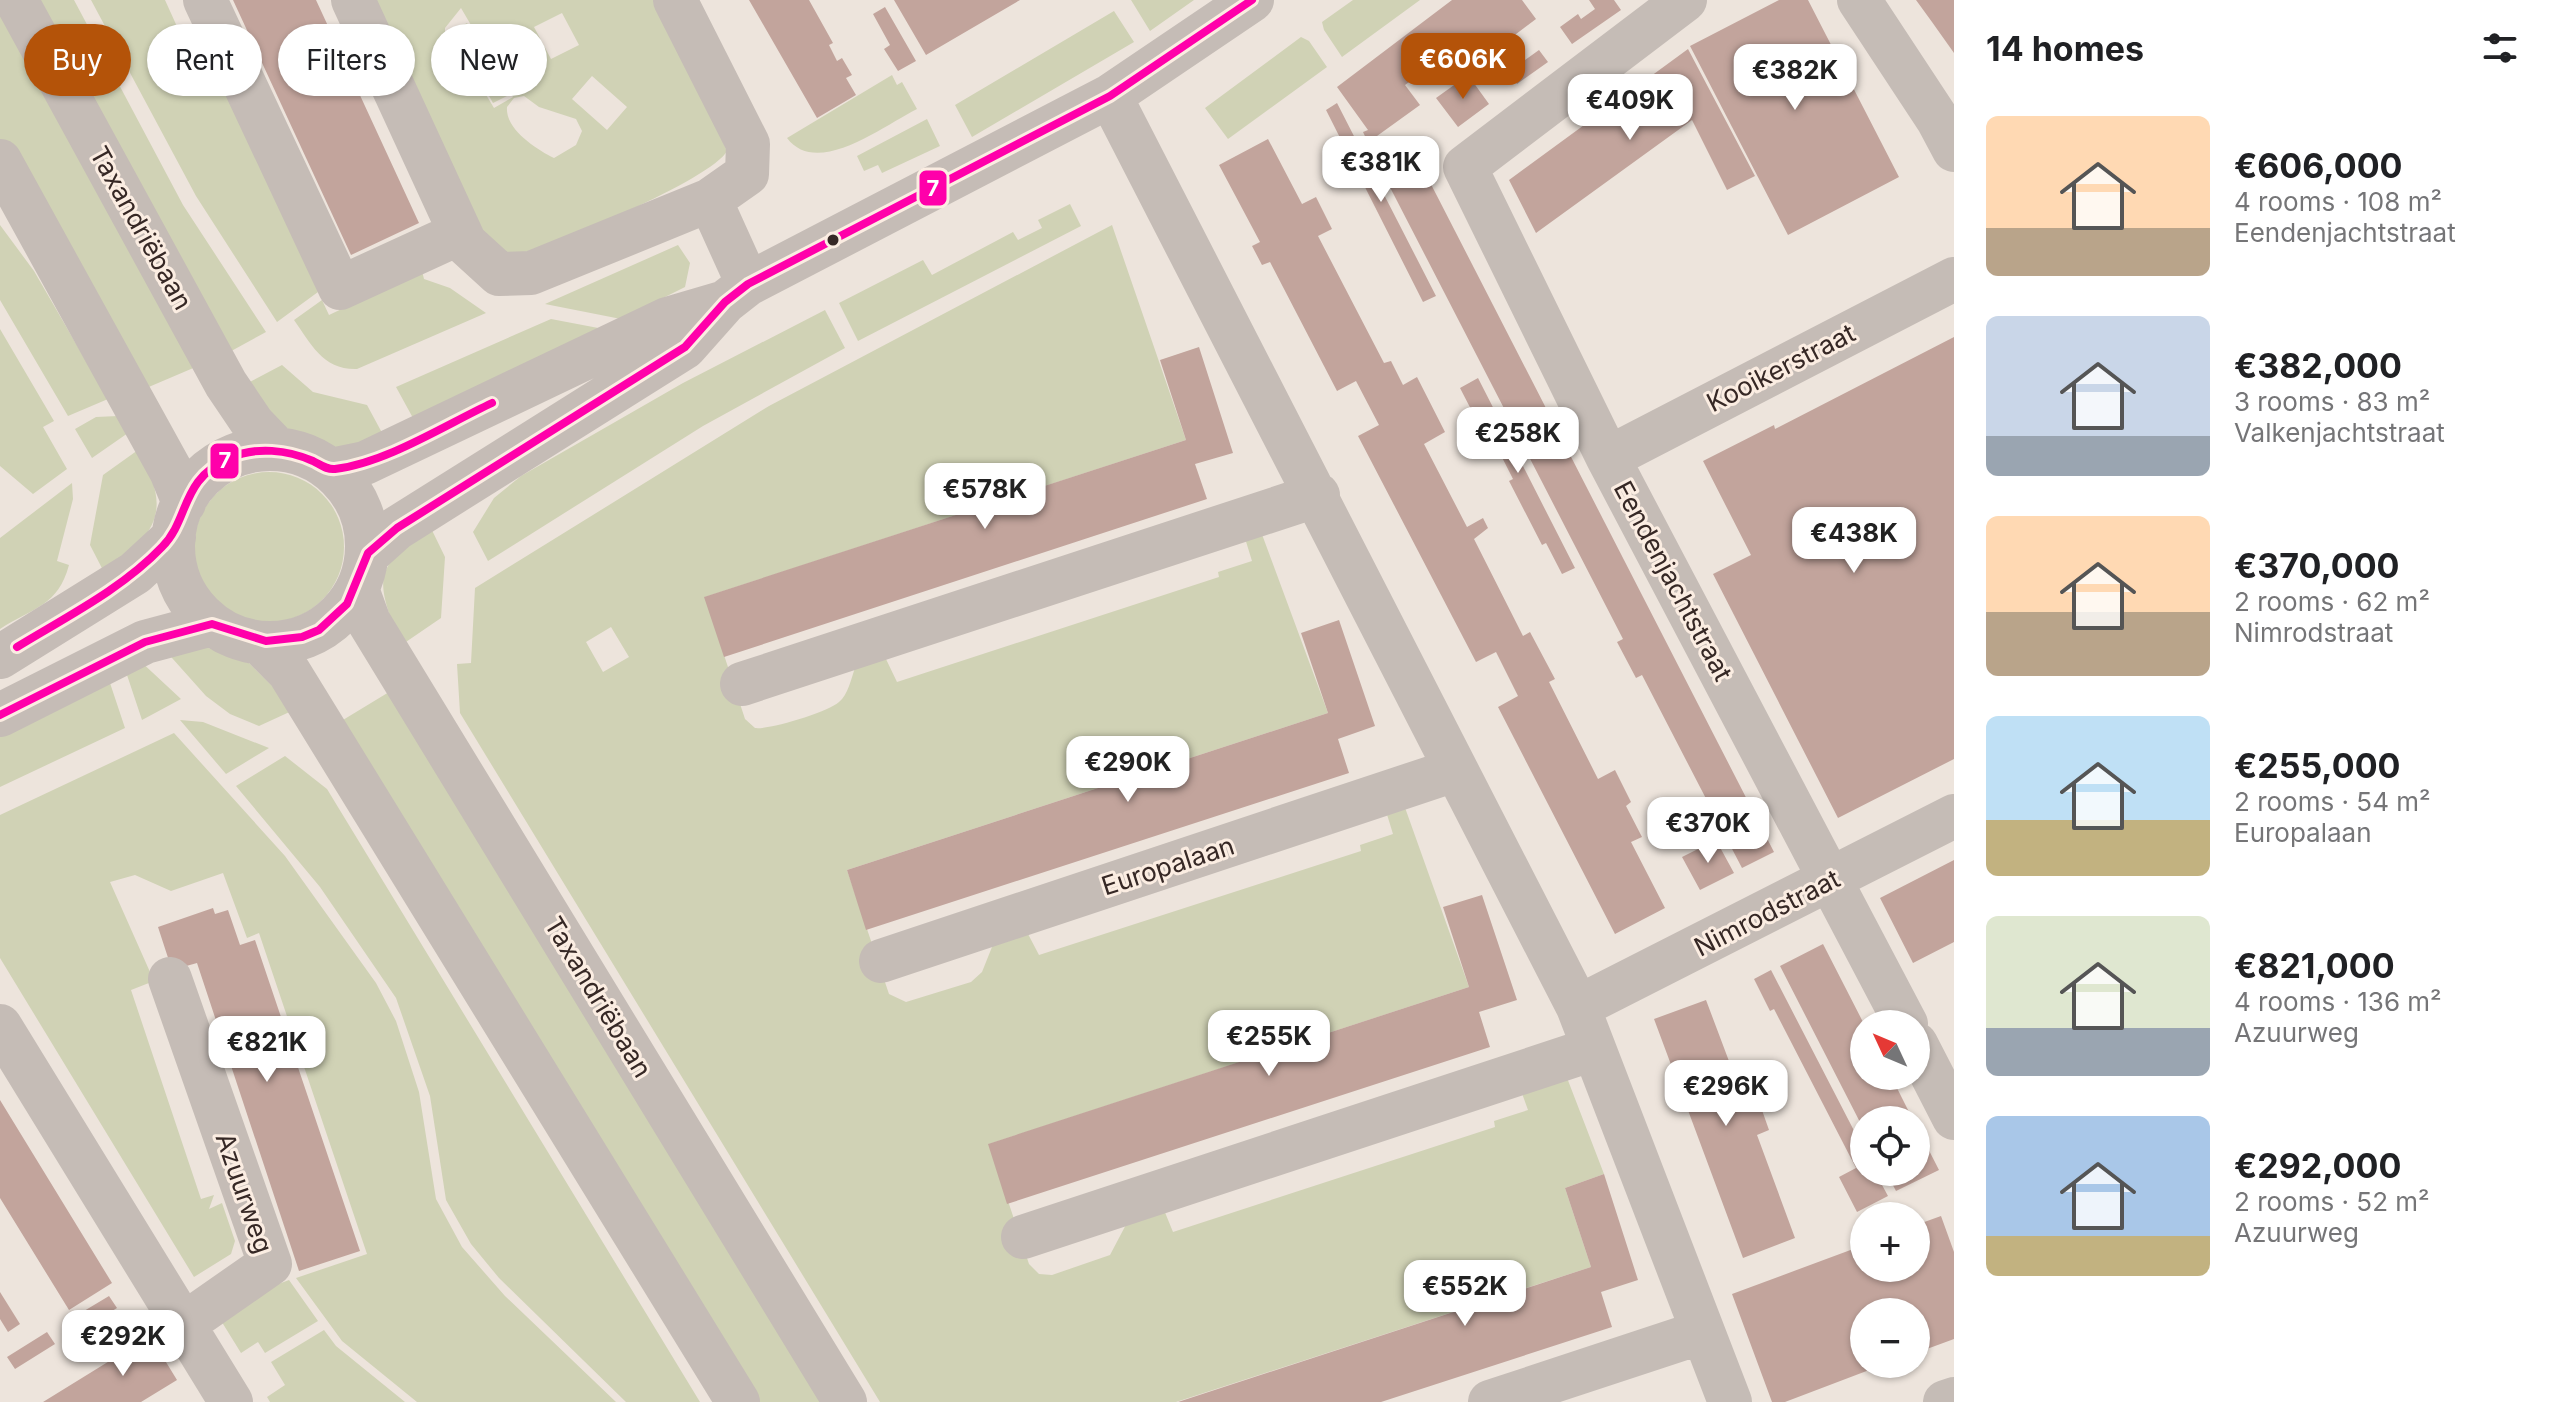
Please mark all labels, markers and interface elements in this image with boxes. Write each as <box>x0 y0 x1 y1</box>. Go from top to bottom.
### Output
chip: Buy <box>24 24 131 96</box>
chip: Rent <box>147 24 262 96</box>
chip: Filters <box>278 24 415 96</box>
chip: New <box>431 24 547 96</box>
icon: filters <box>2478 26 2522 70</box>
text: 14 homes <box>1986 28 2144 69</box>
pin: €606K <box>1407 33 1519 101</box>
text: €606K <box>1419 43 1507 74</box>
pin: €382K <box>1739 44 1851 112</box>
text: €382K <box>1752 54 1838 85</box>
pin: €409K <box>1574 74 1686 142</box>
text: €409K <box>1586 84 1674 115</box>
pin: €381K <box>1325 136 1437 204</box>
street label: Taxandriëbaan <box>84 141 199 315</box>
text: €606,000 <box>2234 145 2403 186</box>
text: €381K <box>1340 146 1422 177</box>
icon: home <box>2050 148 2146 244</box>
line badge: 7 <box>918 169 948 207</box>
text: 7 <box>927 175 939 201</box>
text: 4 rooms · 108 m² <box>2234 186 2442 217</box>
text: Eendenjachtstraat <box>2234 217 2456 248</box>
unlabelled marker <box>825 232 841 248</box>
street label: Kooikerstraat <box>1701 317 1860 418</box>
text: €382,000 <box>2234 345 2402 386</box>
icon: home <box>2050 348 2146 444</box>
text: 3 rooms · 83 m² <box>2234 386 2430 417</box>
pin: €258K <box>1462 407 1574 475</box>
text: €258K <box>1475 417 1561 448</box>
text: Valkenjachtstraat <box>2234 417 2445 448</box>
line badge: 7 <box>209 442 240 480</box>
text: 7 <box>219 447 231 473</box>
pin: €578K <box>929 463 1041 531</box>
text: €578K <box>943 473 1027 504</box>
street label: Eendenjachtstraat <box>1608 476 1739 686</box>
pin: €438K <box>1798 507 1910 575</box>
text: €438K <box>1810 517 1898 548</box>
text: €370,000 <box>2234 545 2400 586</box>
icon: home <box>2050 548 2146 644</box>
text: 2 rooms · 62 m² <box>2234 586 2430 617</box>
text: Nimrodstraat <box>2234 617 2393 648</box>
pin: €290K <box>1072 736 1184 804</box>
text: €255,000 <box>2234 745 2401 786</box>
text: €290K <box>1084 746 1172 777</box>
icon: home <box>2050 748 2146 844</box>
text: 2 rooms · 54 m² <box>2234 786 2431 817</box>
pin: €370K <box>1652 797 1764 865</box>
text: €370K <box>1665 807 1751 838</box>
text: Europalaan <box>2234 817 2372 848</box>
street label: Europalaan <box>1098 830 1238 902</box>
street label: Nimrodstraat <box>1689 863 1845 963</box>
street label: Taxandriëbaan <box>538 911 659 1083</box>
text: €821,000 <box>2234 945 2395 986</box>
icon: home <box>2050 948 2146 1044</box>
text: 4 rooms · 136 m² <box>2234 986 2442 1017</box>
pin: €255K <box>1213 1010 1325 1078</box>
north arrow <box>1850 1010 1930 1090</box>
map controls <box>1850 1010 1930 1378</box>
pin: €821K <box>211 1016 323 1084</box>
text: Azuurweg <box>2234 1017 2359 1048</box>
text: €255K <box>1226 1020 1312 1051</box>
text: €821K <box>226 1026 308 1057</box>
pin: €296K <box>1670 1060 1782 1128</box>
text: €296K <box>1683 1070 1769 1101</box>
button: locate <box>1850 1106 1930 1186</box>
street label: Azuurweg <box>209 1129 279 1257</box>
text: €292,000 <box>2234 1145 2401 1186</box>
icon: home <box>2050 1148 2146 1244</box>
text: 2 rooms · 52 m² <box>2234 1186 2430 1217</box>
button: + <box>1850 1202 1930 1282</box>
text: Azuurweg <box>2234 1217 2359 1248</box>
pin: €552K <box>1409 1260 1521 1328</box>
text: €552K <box>1422 1270 1508 1301</box>
button: − <box>1850 1298 1930 1378</box>
pin: €292K <box>67 1310 179 1378</box>
text: €292K <box>80 1320 166 1351</box>

